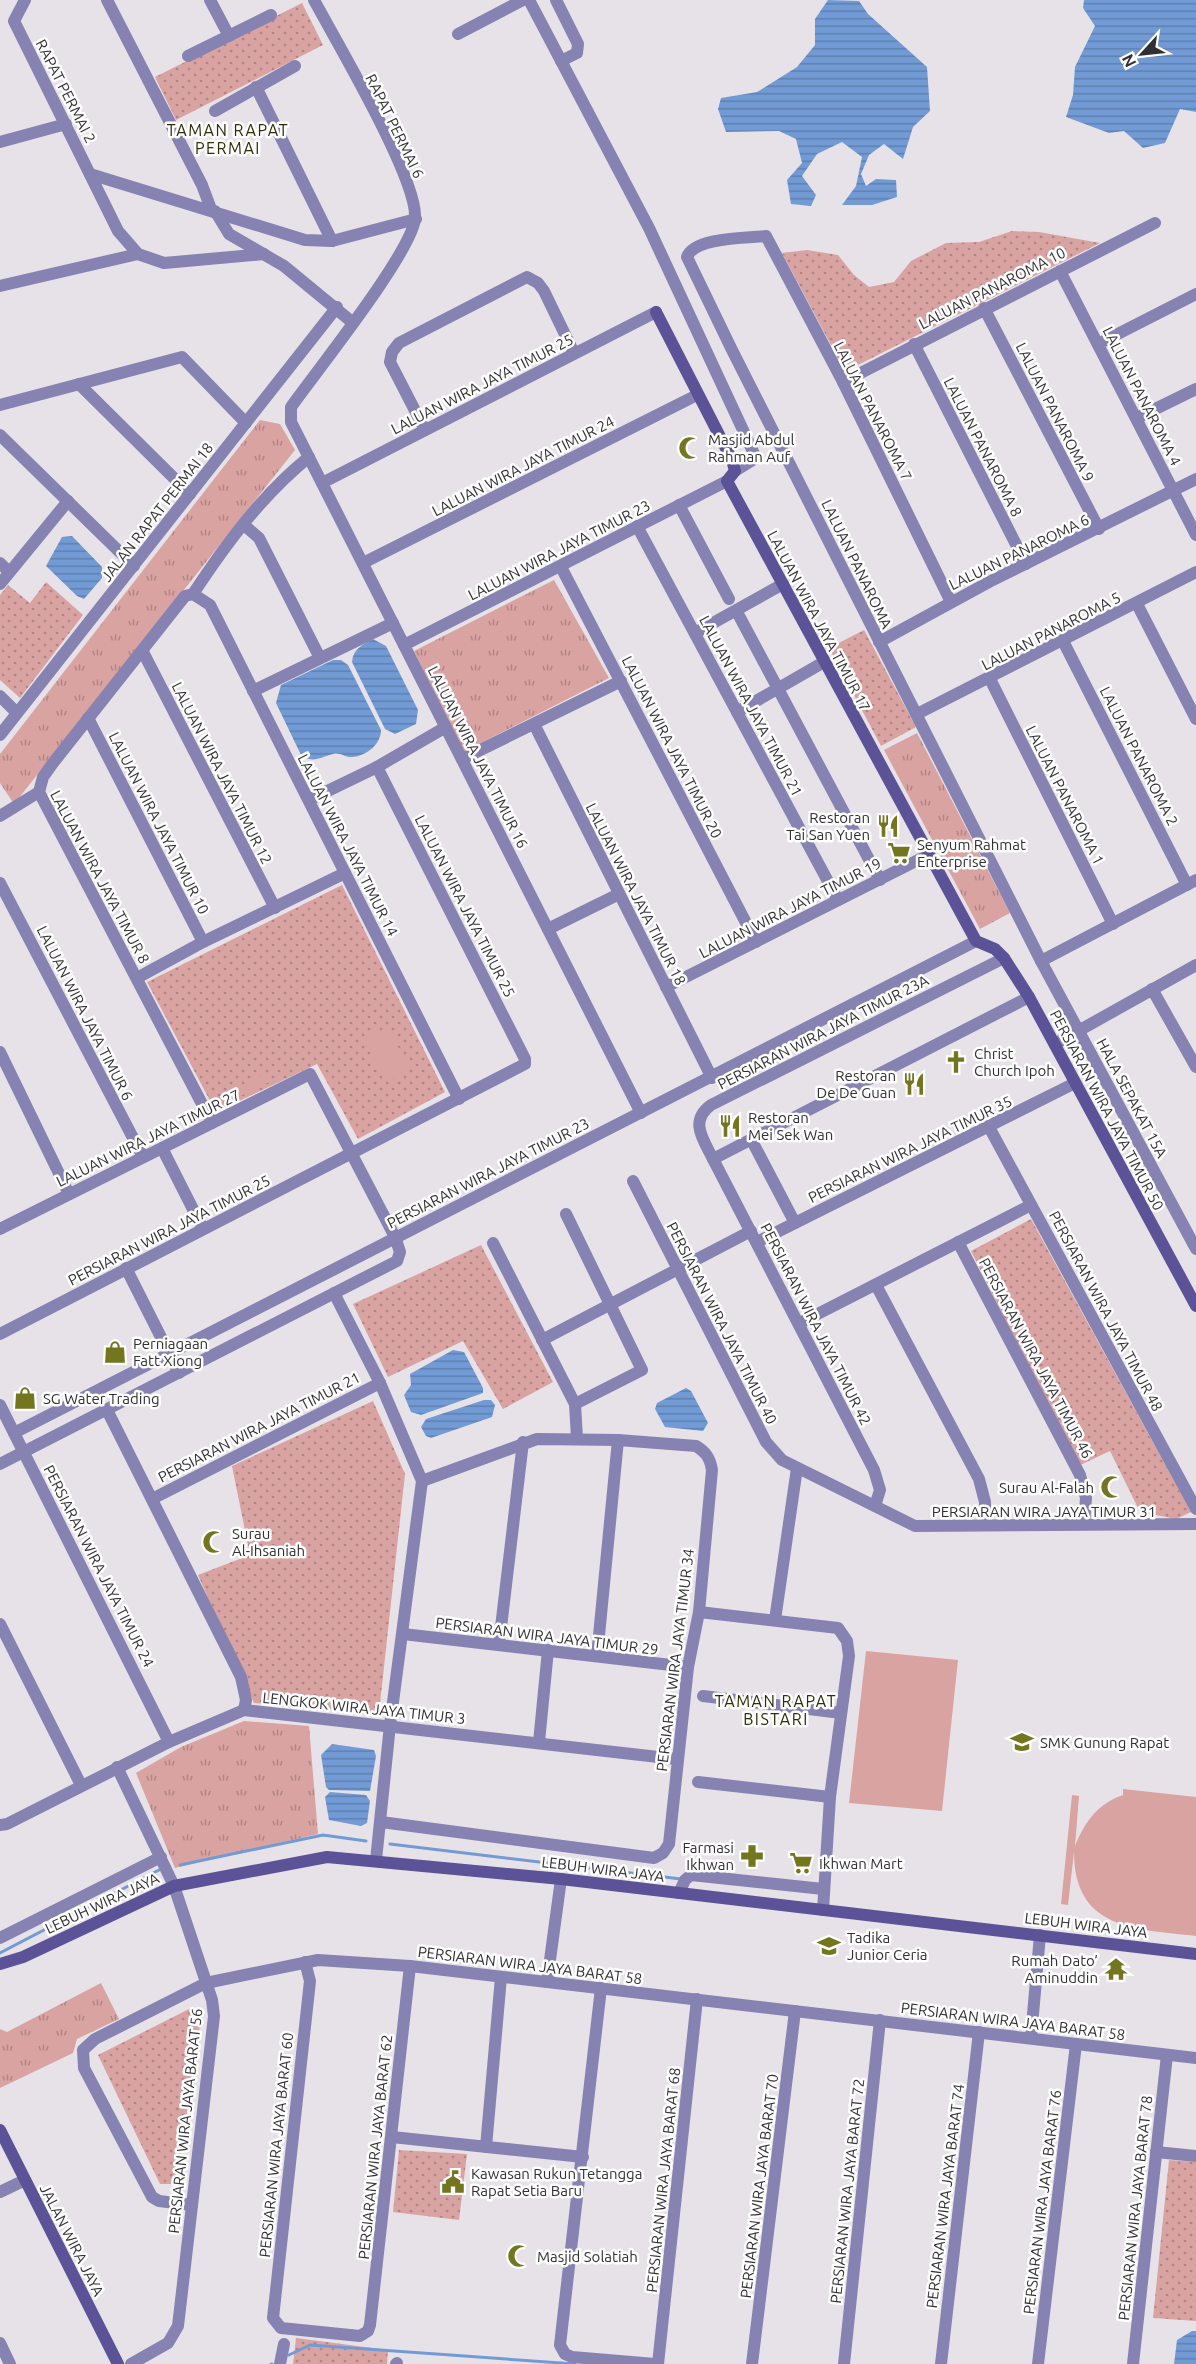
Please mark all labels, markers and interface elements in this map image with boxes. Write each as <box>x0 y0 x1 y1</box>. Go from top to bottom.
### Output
north arrow <box>1112 24 1172 84</box>
street label: RAPAT PERMAI 2 <box>33 36 99 146</box>
text: N <box>1118 51 1139 70</box>
street label: RAPAT PERMAI 6 <box>362 71 428 181</box>
district label: TAMAN RAPAT PERMAI <box>167 121 289 157</box>
street label: LALUAN PANAROMA 10 <box>916 244 1068 332</box>
street label: LALUAN PANAROMA 4 <box>1100 324 1184 468</box>
street label: LALUAN WIRA JAYA TIMUR 25 <box>388 331 576 437</box>
street label: LALUAN PANAROMA 7 <box>831 339 915 483</box>
street label: LALUAN PANAROMA 9 <box>1013 340 1097 484</box>
street label: LALUAN PANAROMA 8 <box>941 375 1025 519</box>
street label: LALUAN WIRA JAYA TIMUR 24 <box>429 413 617 519</box>
place label: Masjid Abdul Rahman Auf <box>708 431 795 465</box>
mosque icon: Masjid Abdul Rahman Auf <box>677 435 703 461</box>
street label: JALAN RAPAT PERMAI 18 <box>98 439 216 585</box>
street label: LALUAN WIRA JAYA TIMUR 23 <box>465 497 653 603</box>
street label: LALUAN PANAROMA <box>818 497 896 632</box>
street label: LALUAN PANAROMA 6 <box>946 511 1092 593</box>
street label: LALUAN WIRA JAYA TIMUR 17 <box>764 528 874 714</box>
street label: LALUAN PANAROMA 5 <box>979 589 1123 673</box>
street label: LALUAN WIRA JAYA TIMUR 21 <box>696 613 806 799</box>
street label: LALUAN WIRA JAYA TIMUR 20 <box>619 653 725 841</box>
street label: LALUAN WIRA JAYA TIMUR 16 <box>425 663 531 851</box>
street label: LALUAN WIRA JAYA TIMUR 12 <box>169 679 275 867</box>
street label: LALUAN PANAROMA 2 <box>1097 684 1181 828</box>
street label: LALUAN PANAROMA 1 <box>1023 723 1107 867</box>
street label: LALUAN WIRA JAYA TIMUR 10 <box>106 729 212 917</box>
street label: LALUAN WIRA JAYA TIMUR 14 <box>295 751 401 939</box>
street label: LALUAN WIRA JAYA TIMUR 8 <box>47 788 153 966</box>
street label: LALUAN WIRA JAYA TIMUR 18 <box>583 800 689 988</box>
place label: Restoran Tai San Yuen <box>786 809 870 843</box>
street label: LALUAN WIRA JAYA TIMUR 25 <box>412 812 518 1000</box>
restaurant icon: Restoran Tai San Yuen <box>875 813 901 839</box>
place label: Senyum Rahmat Enterprise <box>917 836 1026 870</box>
supermarket icon: Senyum Rahmat Enterprise <box>886 840 912 866</box>
street label: LALUAN WIRA JAYA TIMUR 19 <box>696 855 884 961</box>
street label: LALUAN WIRA JAYA TIMUR 6 <box>33 923 137 1103</box>
street label: PERSIARAN WIRA JAYA TIMUR 23A <box>715 971 931 1093</box>
street label: PERSIARAN WIRA JAYA TIMUR 50 <box>1047 1007 1167 1213</box>
street label: HALA SEPAKAT 15A <box>1093 1035 1171 1161</box>
place label: Christ Church Ipoh <box>974 1045 1055 1079</box>
church icon: Christ Church Ipoh <box>943 1049 969 1075</box>
place label: Restoran De De Guan <box>817 1067 896 1101</box>
restaurant icon: Restoran De De Guan <box>901 1071 927 1097</box>
street label: LALUAN WIRA JAYA TIMUR 27 <box>53 1086 243 1190</box>
street label: PERSIARAN WIRA JAYA TIMUR 35 <box>805 1092 1015 1206</box>
place label: Restoran Mei Sek Wan <box>748 1109 833 1143</box>
restaurant icon: Restoran Mei Sek Wan <box>717 1113 743 1139</box>
street label: PERSIARAN WIRA JAYA TIMUR 23 <box>384 1114 592 1232</box>
street label: PERSIARAN WIRA JAYA TIMUR 25 <box>65 1171 273 1289</box>
street label: PERSIARAN WIRA JAYA TIMUR 48 <box>1046 1208 1166 1414</box>
street label: PERSIARAN WIRA JAYA TIMUR 40 <box>663 1219 781 1427</box>
street label: PERSIARAN WIRA JAYA TIMUR 42 <box>757 1220 875 1428</box>
street label: PERSIARAN WIRA JAYA TIMUR 46 <box>976 1255 1096 1461</box>
place label: Perniagaan Fatt Xiong <box>133 1335 208 1369</box>
shop icon: Perniagaan Fatt Xiong <box>102 1339 128 1365</box>
street label: PERSIARAN WIRA JAYA TIMUR 21 <box>155 1368 363 1486</box>
shop icon: SG Water Trading <box>12 1385 38 1411</box>
place label: SG Water Trading <box>43 1390 160 1407</box>
street label: PERSIARAN WIRA JAYA TIMUR 24 <box>40 1462 158 1670</box>
mosque icon: Surau Al-Falah <box>1099 1474 1125 1500</box>
place label: Surau Al-Falah <box>999 1479 1094 1496</box>
street label: PERSIARAN WIRA JAYA TIMUR 31 <box>932 1503 1156 1520</box>
place label: Surau Al-Ihsaniah <box>232 1525 305 1559</box>
mosque icon: Surau Al-Ihsaniah <box>201 1529 227 1555</box>
street label: PERSIARAN WIRA JAYA TIMUR 34 <box>653 1548 697 1772</box>
street label: PERSIARAN WIRA JAYA TIMUR 29 <box>435 1614 659 1658</box>
street label: LENGKOK WIRA JAYA TIMUR 3 <box>262 1689 466 1727</box>
district label: TAMAN RAPAT BISTARI <box>715 1692 837 1728</box>
school or university icon: SMK Gunung Rapat <box>1009 1729 1035 1755</box>
place label: SMK Gunung Rapat <box>1040 1734 1169 1751</box>
place label: Farmasi Ikhwan <box>682 1839 734 1873</box>
pharmacy icon: Farmasi Ikhwan <box>739 1843 765 1869</box>
supermarket icon: Ikhwan Mart <box>788 1850 814 1876</box>
street label: LEBUH WIRA JAYA <box>541 1853 666 1885</box>
place label: Ikhwan Mart <box>819 1855 903 1872</box>
street label: LEBUH WIRA JAYA <box>42 1869 162 1937</box>
street label: LEBUH WIRA JAYA <box>1024 1909 1149 1941</box>
place label: Tadika Junior Ceria <box>847 1929 928 1963</box>
school or university icon: Tadika Junior Ceria <box>816 1933 842 1959</box>
street label: PERSIARAN WIRA JAYA BARAT 58 <box>417 1943 643 1987</box>
place label: Rumah Dato’ Aminuddin <box>1011 1952 1098 1986</box>
temple icon: Rumah Dato’ Aminuddin <box>1103 1956 1129 1982</box>
street label: PERSIARAN WIRA JAYA BARAT 58 <box>900 1999 1126 2043</box>
street label: PERSIARAN WIRA JAYA BARAT 56 <box>165 2008 205 2234</box>
street label: PERSIARAN WIRA JAYA BARAT 60 <box>256 2032 296 2258</box>
street label: PERSIARAN WIRA JAYA BARAT 62 <box>355 2034 395 2260</box>
street label: PERSIARAN WIRA JAYA BARAT 68 <box>643 2067 683 2293</box>
street label: PERSIARAN WIRA JAYA BARAT 70 <box>737 2073 781 2299</box>
street label: PERSIARAN WIRA JAYA BARAT 72 <box>827 2078 867 2304</box>
street label: PERSIARAN WIRA JAYA BARAT 74 <box>923 2083 967 2309</box>
street label: PERSIARAN WIRA JAYA BARAT 76 <box>1020 2089 1064 2315</box>
street label: PERSIARAN WIRA JAYA BARAT 78 <box>1115 2095 1155 2321</box>
place label: Kawasan Rukun Tetangga Rapat Setia Baru <box>471 2165 642 2199</box>
public building icon: Kawasan Rukun Tetangga Rapat Setia Baru <box>440 2169 466 2195</box>
street label: JALAN WIRA JAYA <box>36 2181 108 2299</box>
mosque icon: Masjid Solatiah <box>506 2243 532 2269</box>
place label: Masjid Solatiah <box>537 2248 638 2265</box>

